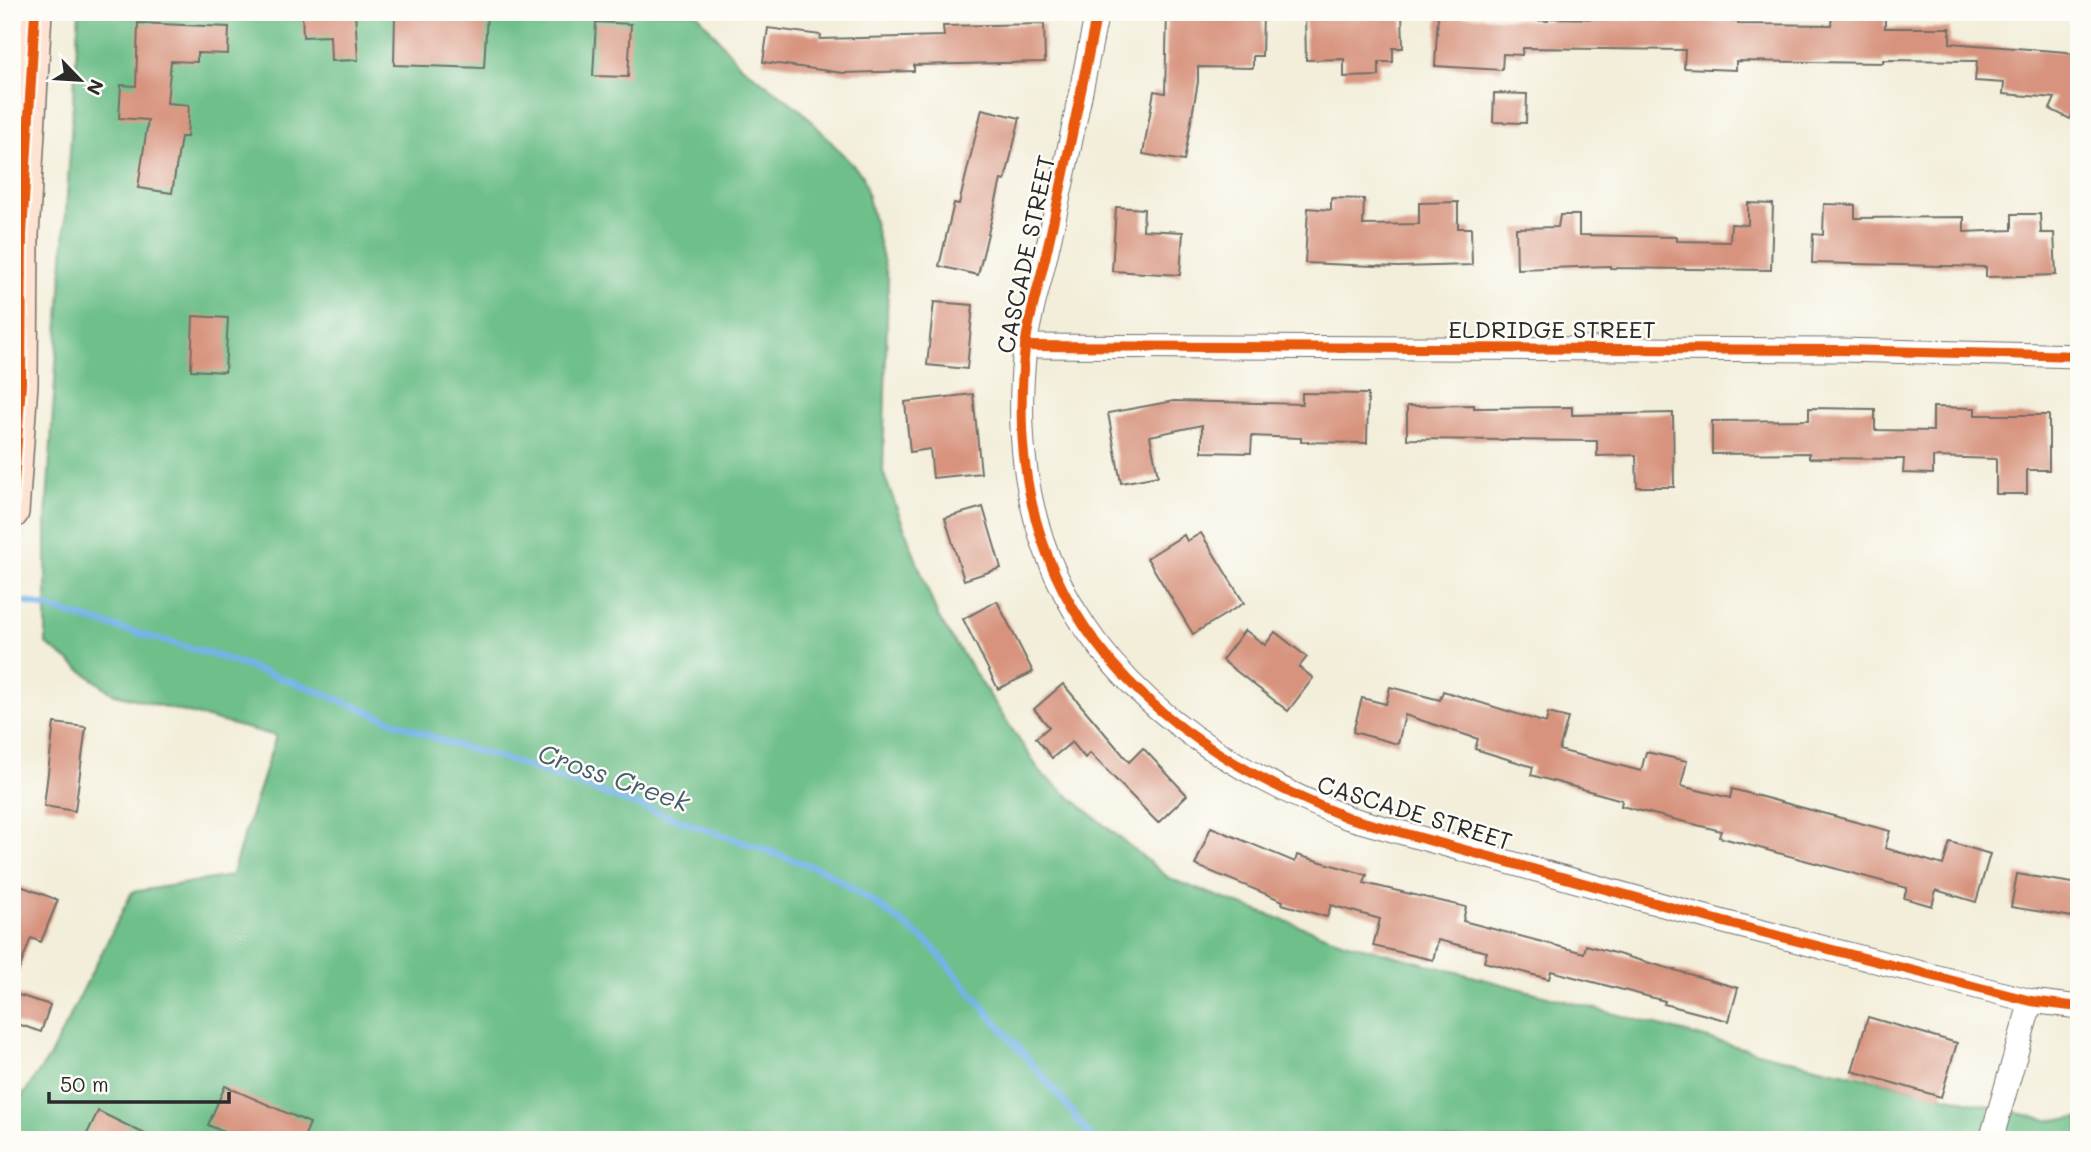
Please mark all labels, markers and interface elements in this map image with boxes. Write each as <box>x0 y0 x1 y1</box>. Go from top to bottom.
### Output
north arrow <box>46 46 116 116</box>
text: N <box>81 76 110 99</box>
street label: CASCADE STREET <box>989 152 1061 356</box>
street label: ELDRIDGE STREET <box>1448 313 1656 344</box>
water label: Cross Creek <box>534 735 695 819</box>
street label: CASCADE STREET <box>1314 768 1516 856</box>
scale bar <box>49 1061 229 1105</box>
text: 50 m <box>60 1070 109 1097</box>

